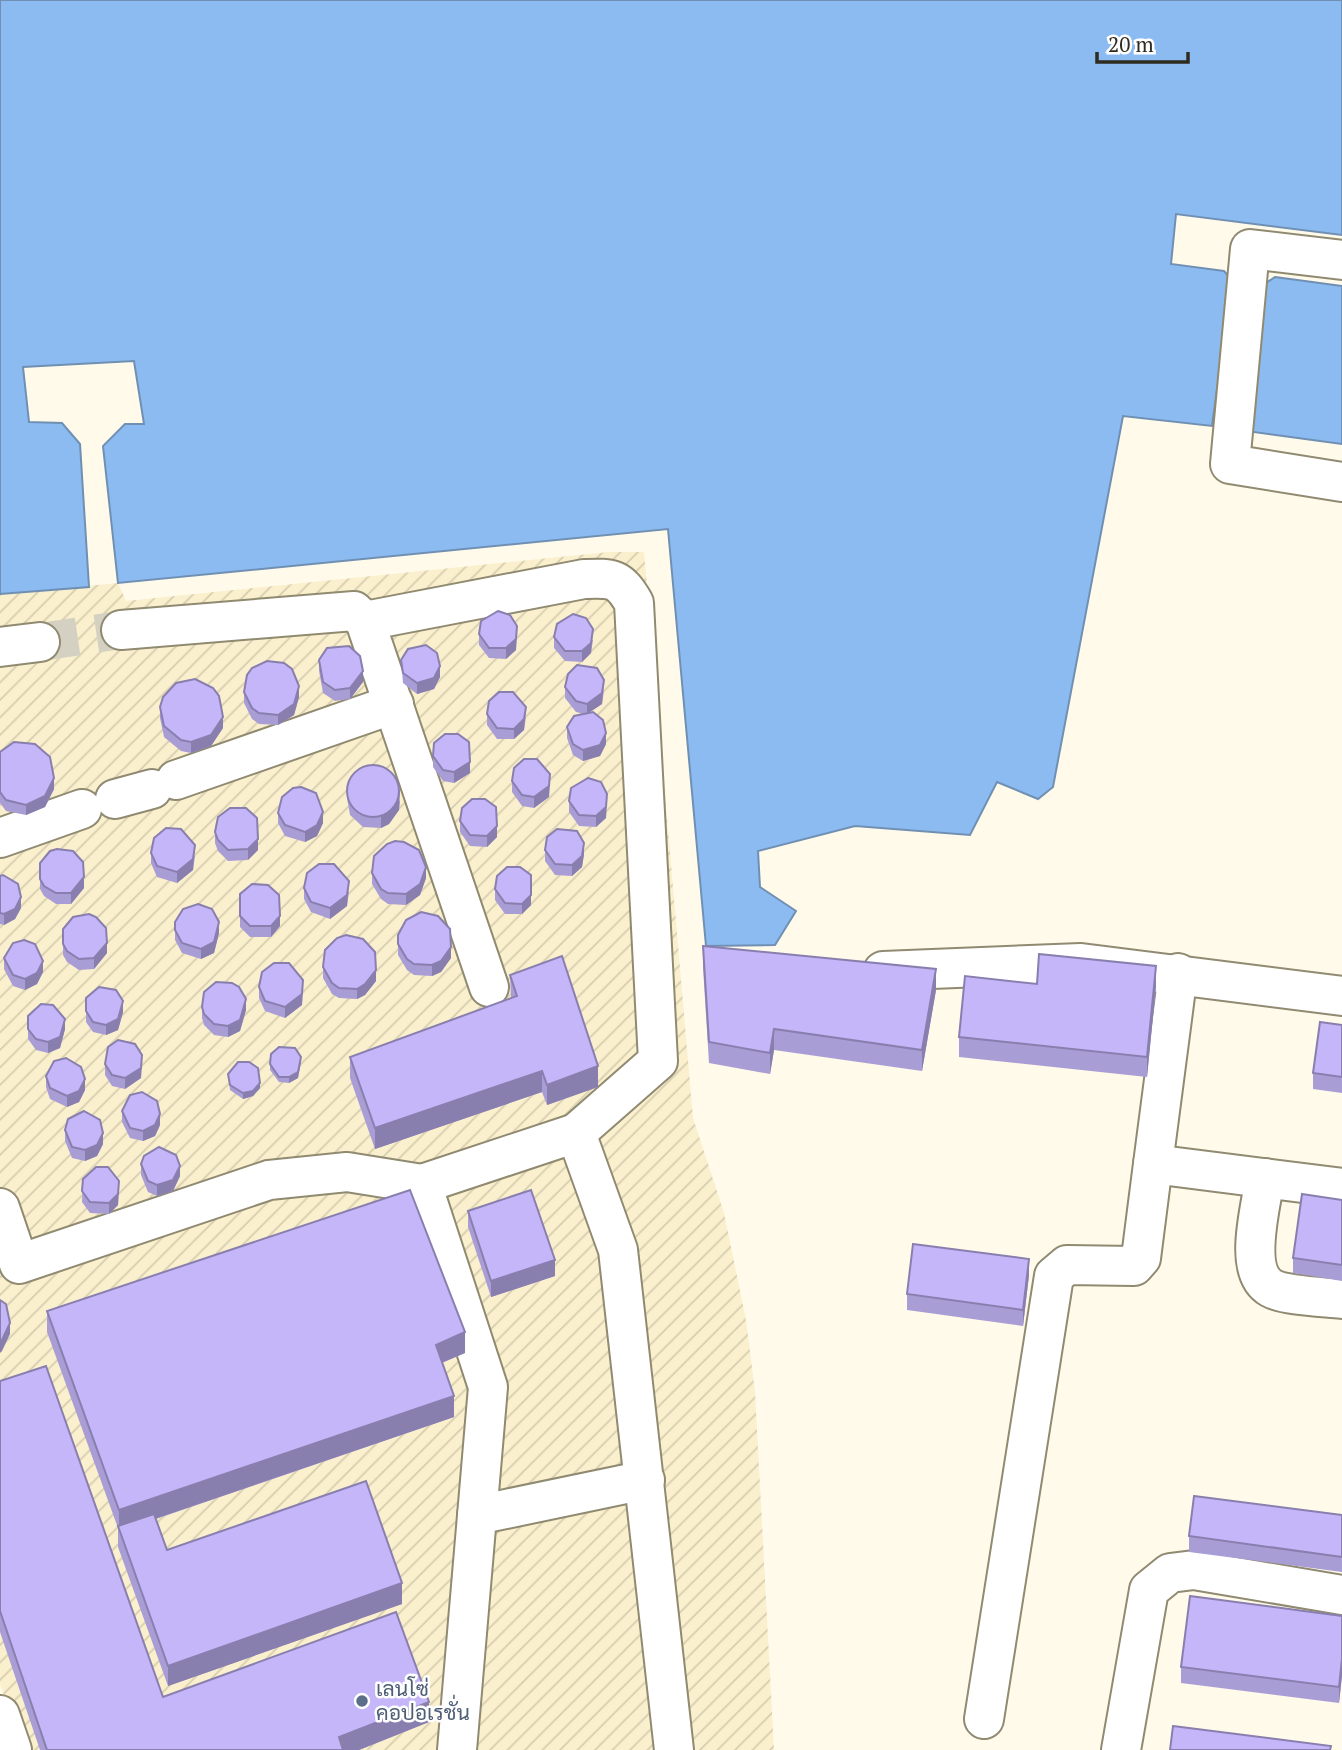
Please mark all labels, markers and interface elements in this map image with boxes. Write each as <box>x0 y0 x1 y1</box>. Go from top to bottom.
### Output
scale bar <box>1097 21 1188 65</box>
text: 20 m <box>1108 30 1154 58</box>
place label: เลนโซ่ คอปอเรชั่น <box>376 1674 470 1726</box>
marker: เลนโซ่ คอปอเรชั่น <box>354 1693 370 1709</box>

